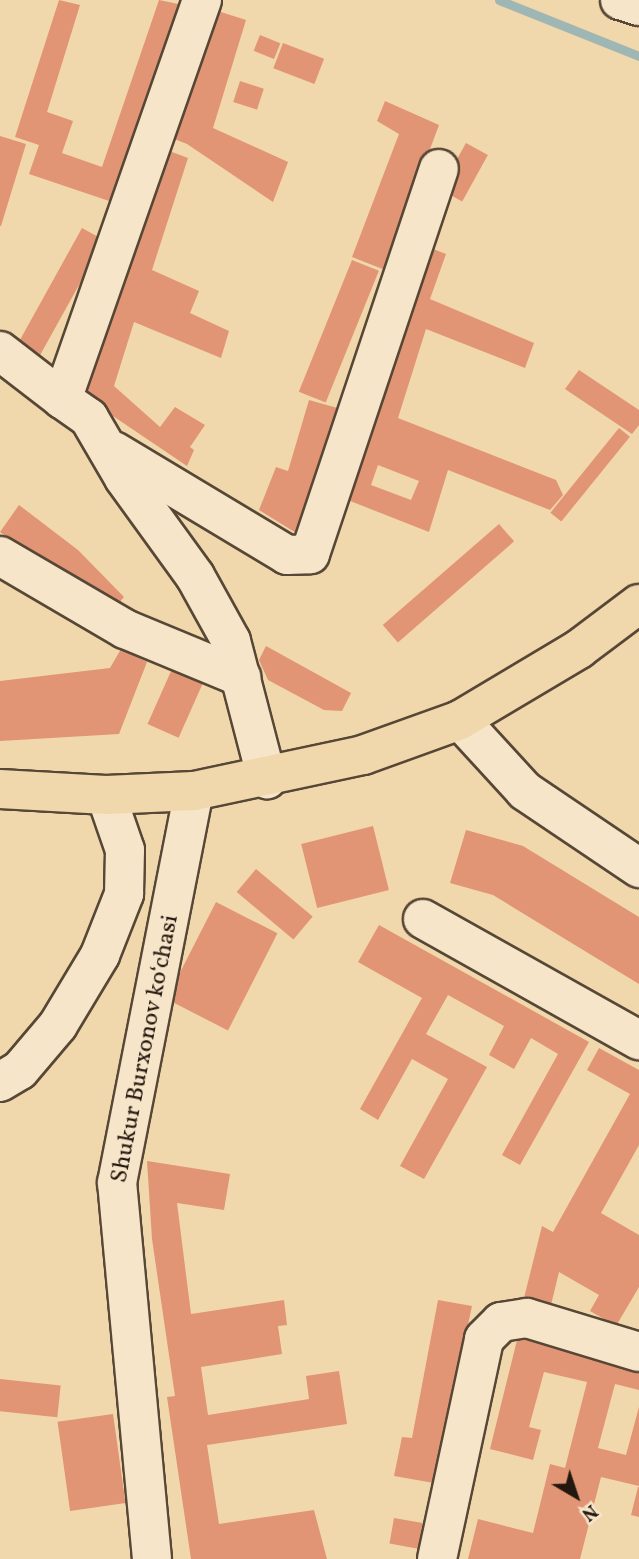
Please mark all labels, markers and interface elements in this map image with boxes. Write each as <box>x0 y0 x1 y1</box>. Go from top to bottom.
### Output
street label: Shukur Burxonov koʻchasi <box>106 912 186 1186</box>
north arrow <box>541 1461 611 1531</box>
text: N <box>576 1498 603 1527</box>

